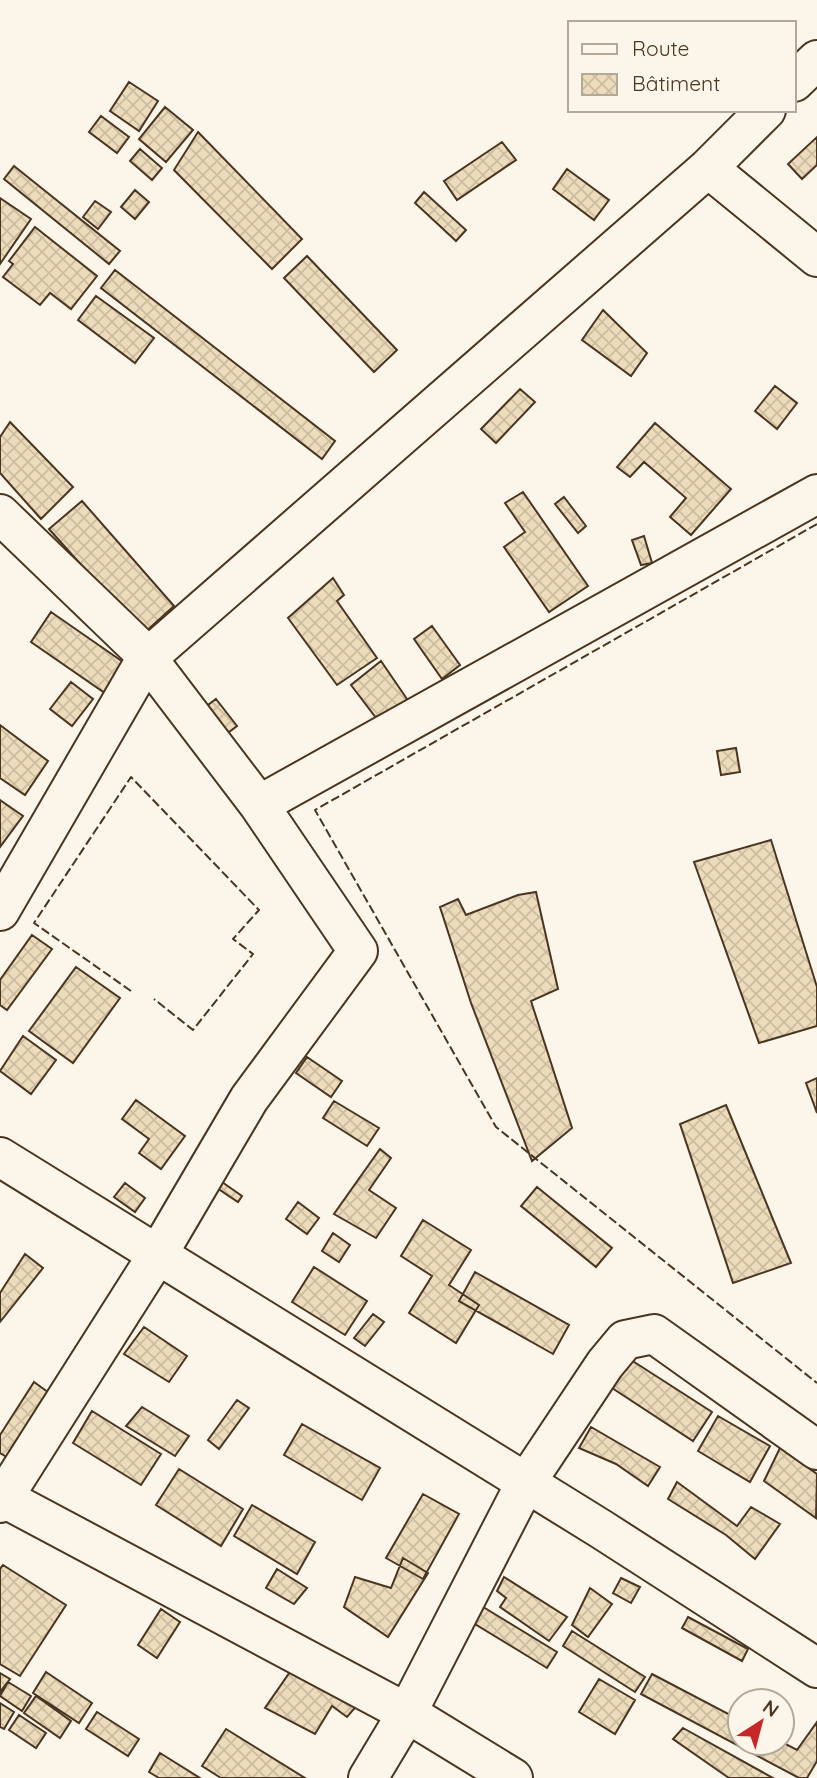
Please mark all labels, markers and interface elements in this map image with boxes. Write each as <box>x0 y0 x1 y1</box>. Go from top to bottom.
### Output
legend <box>568 21 796 112</box>
text: Route <box>632 35 689 61</box>
text: Bâtiment <box>632 70 720 96</box>
north arrow <box>726 1687 796 1757</box>
text: N <box>758 1694 784 1722</box>

